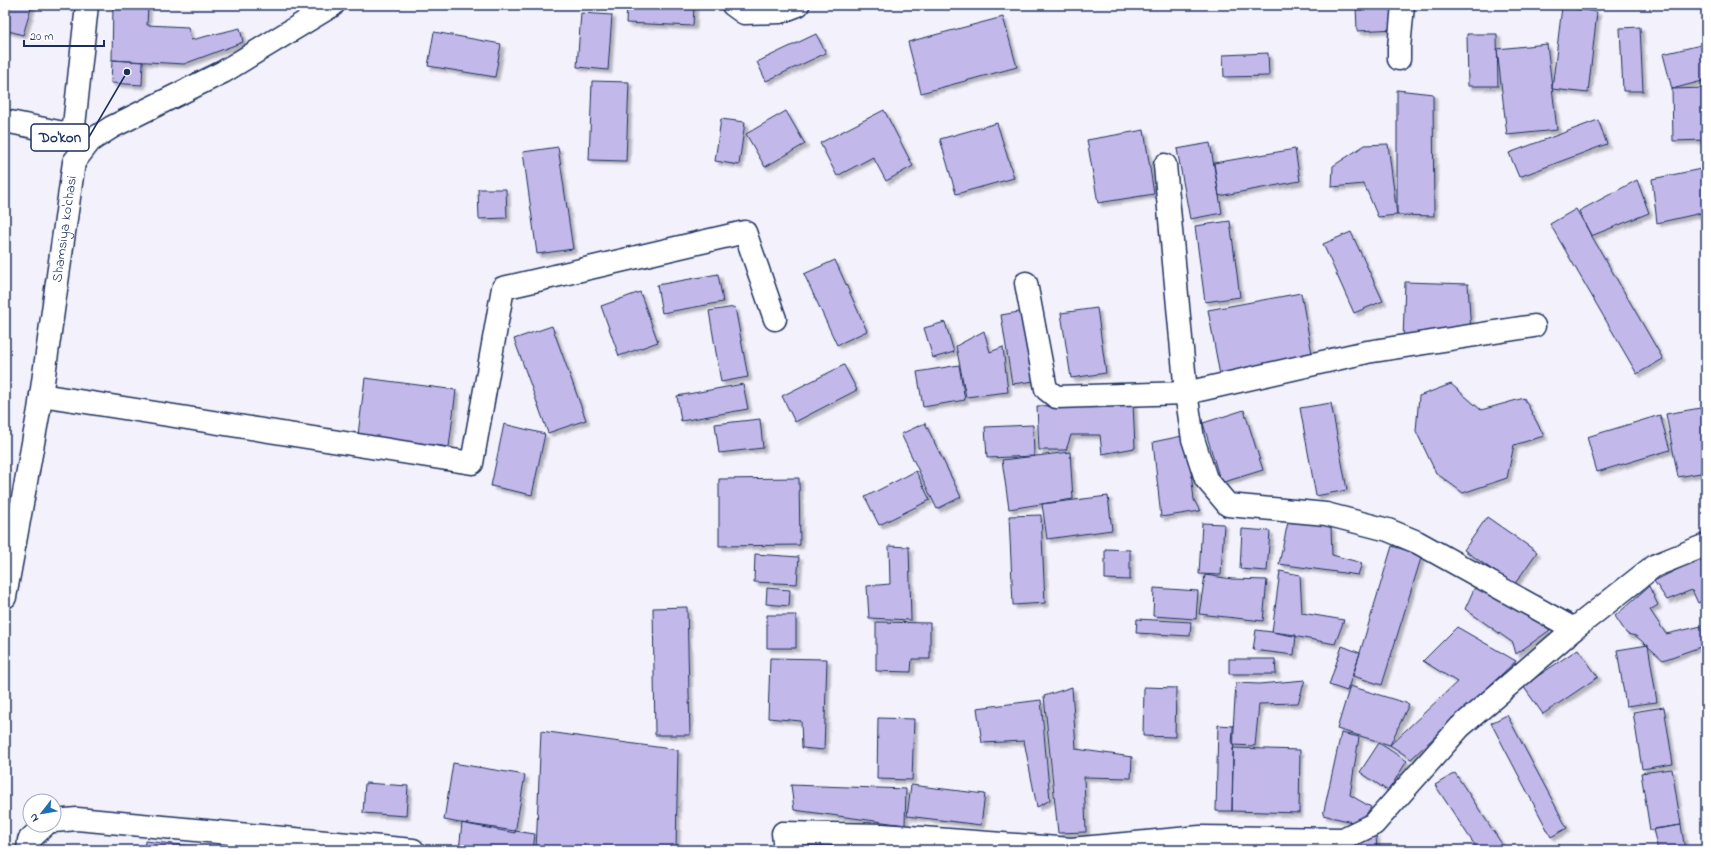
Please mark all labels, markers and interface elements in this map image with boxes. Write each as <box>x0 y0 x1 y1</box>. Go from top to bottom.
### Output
scale bar <box>24 22 104 48</box>
text: 20 m <box>30 28 53 46</box>
callout: Do'kon <box>31 124 89 151</box>
text: Do'kon <box>38 127 82 149</box>
street label: Shamsiya ko'chasi <box>47 174 82 284</box>
north arrow <box>22 793 62 833</box>
text: N <box>26 810 43 825</box>

